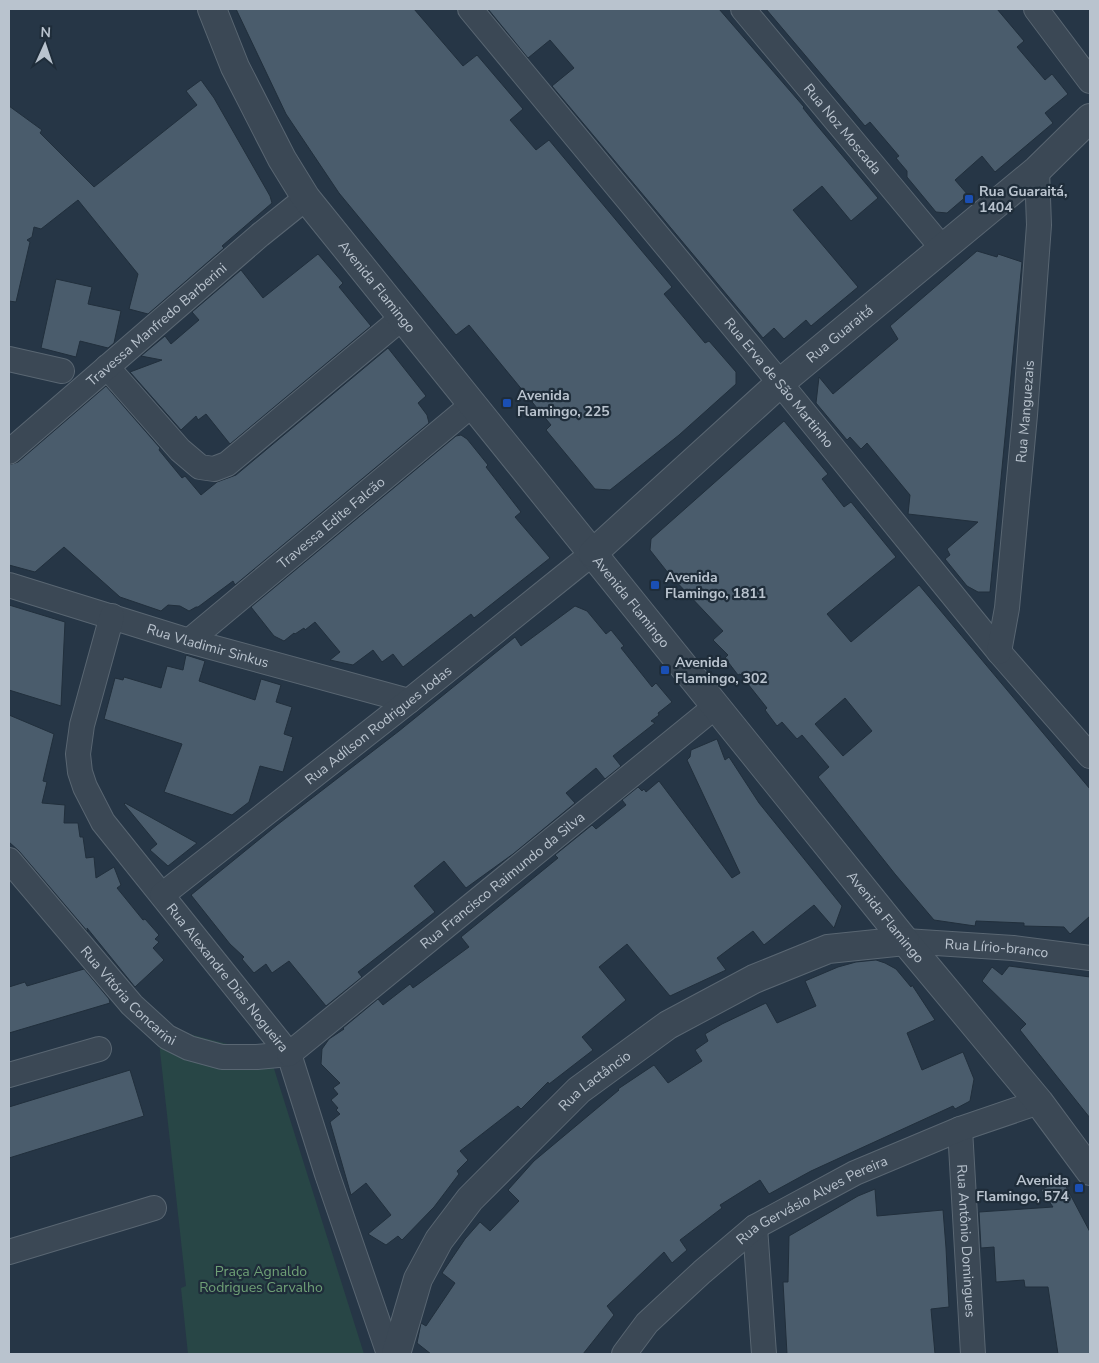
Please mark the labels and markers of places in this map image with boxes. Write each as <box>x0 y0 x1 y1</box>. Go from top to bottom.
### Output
place label: Rua Guaraitá, 1404 <box>979 182 1067 217</box>
marker: Rua Guaraitá, 1404 <box>963 193 975 205</box>
place label: Avenida Flamingo, 225 <box>517 386 610 421</box>
marker: Avenida Flamingo, 225 <box>501 397 513 409</box>
place label: Avenida Flamingo, 1811 <box>665 568 766 603</box>
marker: Avenida Flamingo, 1811 <box>649 579 661 591</box>
place label: Avenida Flamingo, 302 <box>675 653 768 688</box>
marker: Avenida Flamingo, 302 <box>659 664 671 676</box>
place label: Avenida Flamingo, 574 <box>976 1171 1070 1206</box>
marker: Avenida Flamingo, 574 <box>1073 1182 1085 1194</box>

